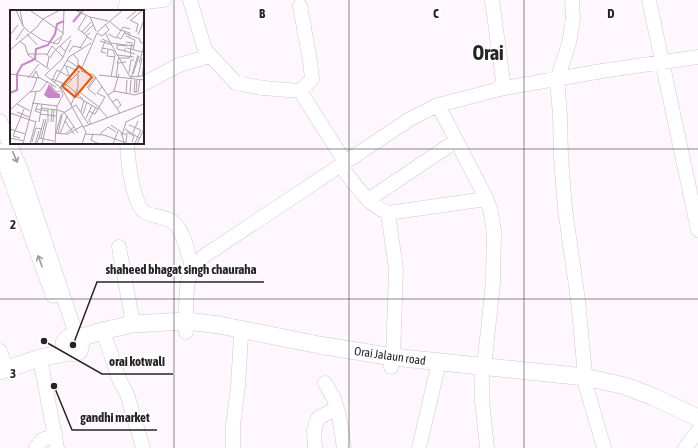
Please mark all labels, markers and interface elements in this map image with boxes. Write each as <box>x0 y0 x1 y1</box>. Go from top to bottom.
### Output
text: B <box>259 6 266 21</box>
text: C <box>433 6 439 21</box>
text: D <box>607 6 615 21</box>
inset map <box>10 10 144 144</box>
district label: Orai <box>472 41 504 64</box>
one-way arrow <box>12 151 19 163</box>
text: 2 <box>10 217 16 232</box>
one-way arrow <box>36 256 44 268</box>
callout: shaheed bhagat singh chauraha <box>97 257 264 282</box>
text: shaheed bhagat singh chauraha <box>105 262 257 277</box>
street label: Orai Jalaun road <box>353 344 427 368</box>
callout: orai kotwali <box>102 349 173 374</box>
text: orai kotwali <box>109 354 165 369</box>
text: 3 <box>10 366 16 381</box>
callout: gandhi market <box>72 405 157 430</box>
text: gandhi market <box>80 410 150 425</box>

